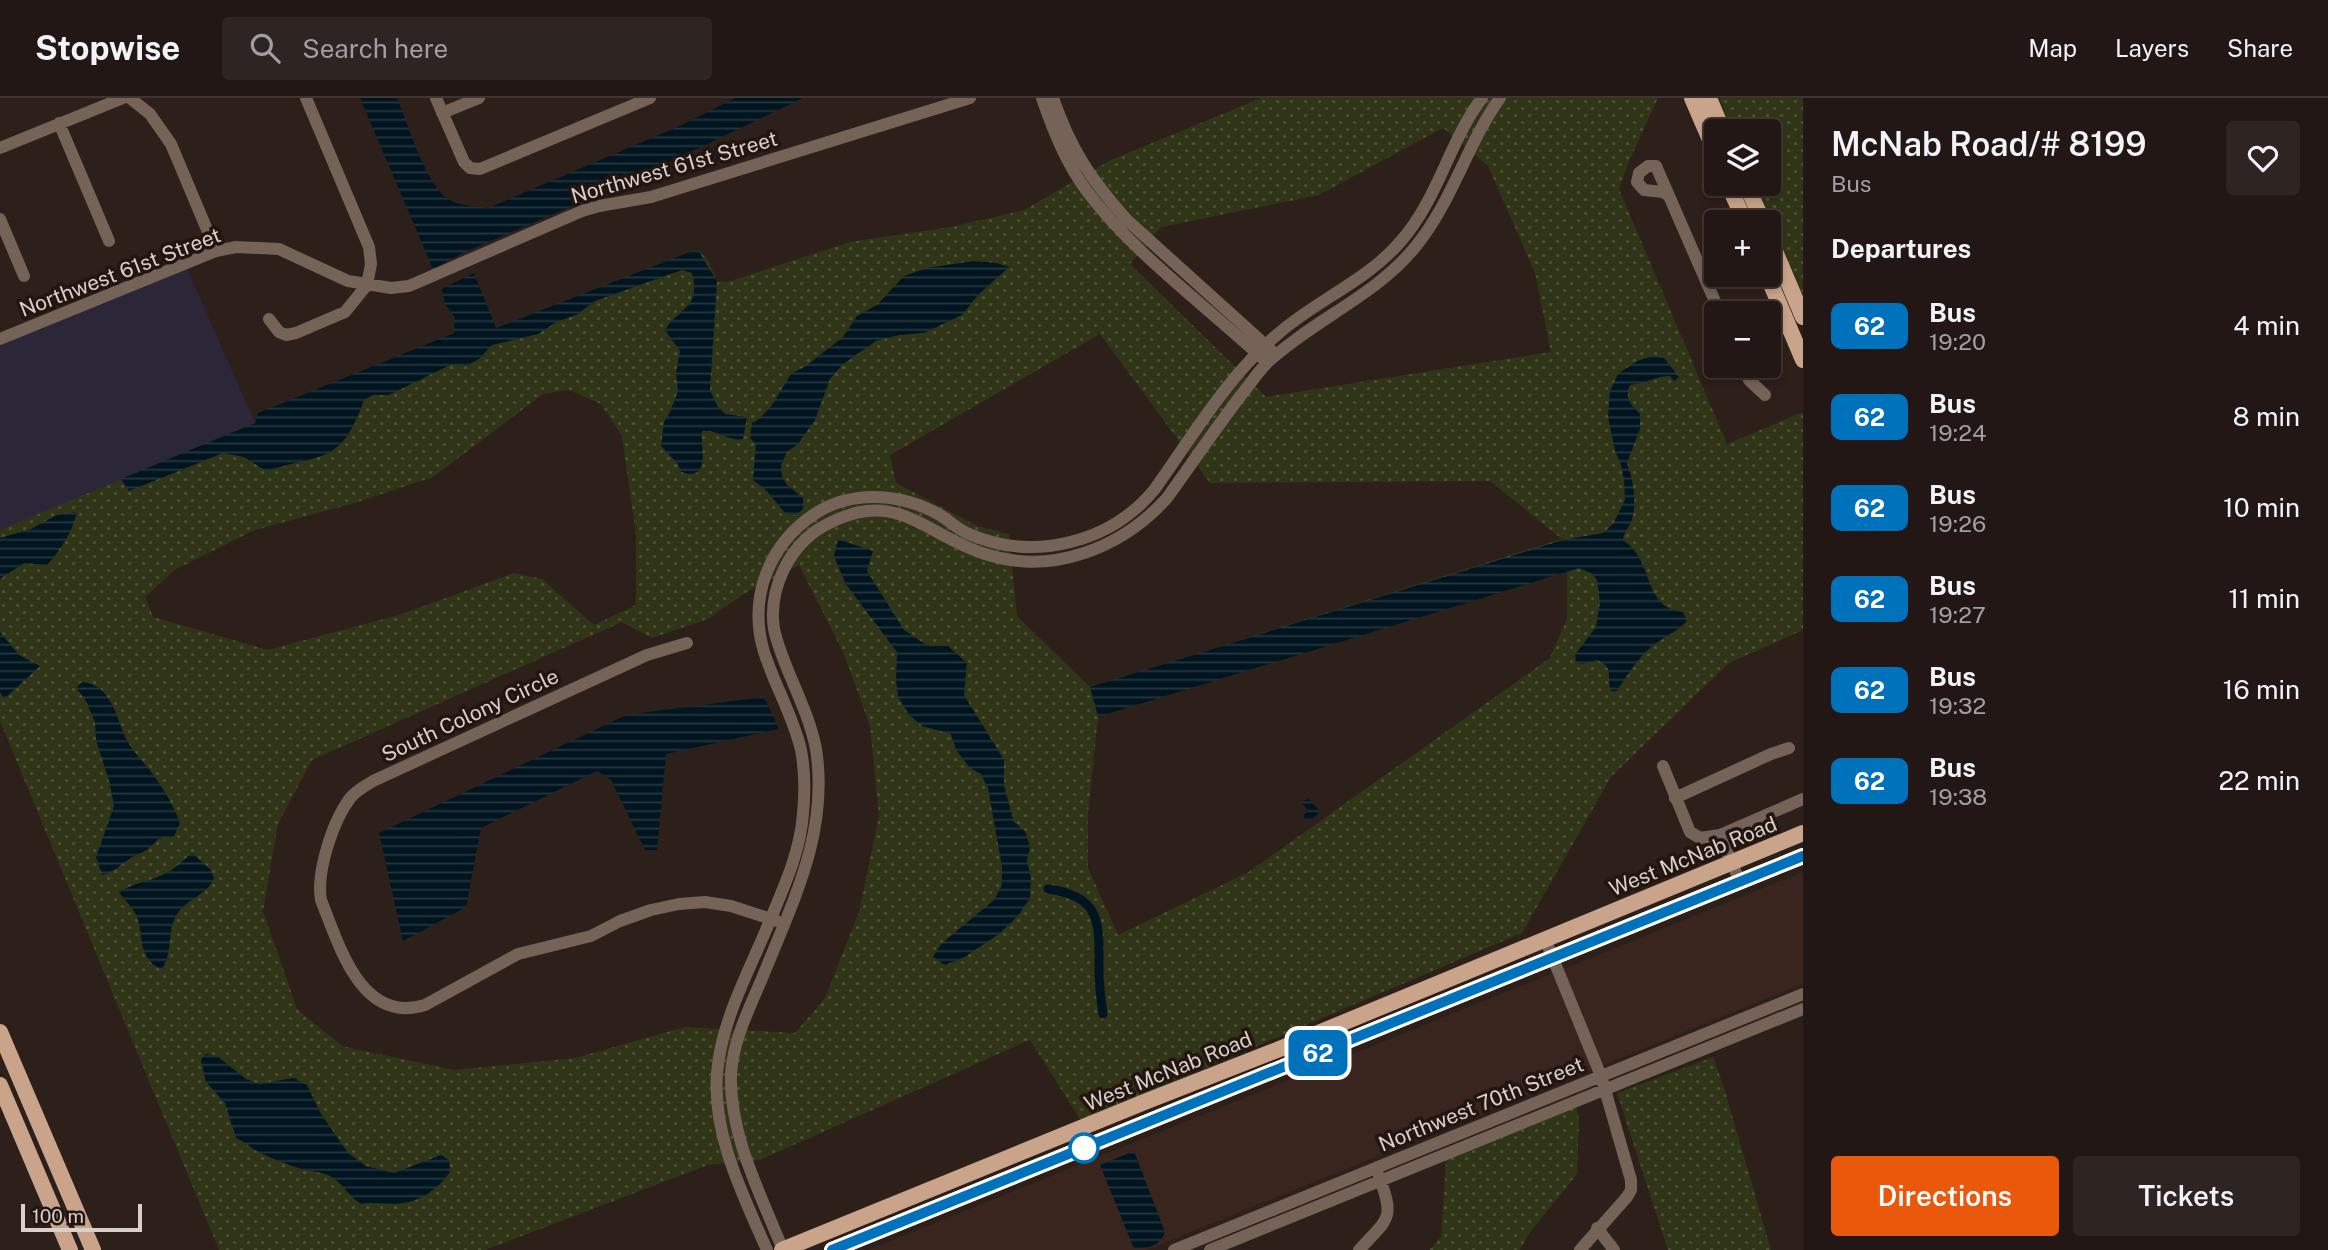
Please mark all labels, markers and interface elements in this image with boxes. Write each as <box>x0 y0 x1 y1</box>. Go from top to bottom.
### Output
search box <box>222 17 712 80</box>
text: Stopwise <box>35 29 180 67</box>
icon: search <box>246 29 284 67</box>
text: Search here <box>302 33 448 64</box>
text: Map <box>2028 34 2077 62</box>
text: Layers <box>2115 34 2189 62</box>
text: Share <box>2227 34 2293 62</box>
map controls <box>1704 119 1781 378</box>
button: layers <box>1704 119 1781 196</box>
button: heart <box>2226 121 2300 195</box>
text: McNab Road/# 8199 <box>1831 125 2146 163</box>
street label: Northwest 61st Street <box>568 126 780 208</box>
text: Bus <box>1831 170 1871 197</box>
button: + <box>1704 210 1781 287</box>
street label: Northwest 61st Street <box>16 222 224 322</box>
text: Departures <box>1831 233 1971 264</box>
text: Bus <box>1929 297 1976 328</box>
button: − <box>1704 301 1781 378</box>
text: 4 min <box>2233 310 2300 341</box>
text: 62 <box>1854 312 1885 340</box>
text: 19:20 <box>1929 328 1986 355</box>
text: Bus <box>1929 388 1976 419</box>
text: 8 min <box>2233 401 2300 432</box>
text: 62 <box>1854 403 1885 431</box>
text: 19:24 <box>1929 419 1987 446</box>
text: Bus <box>1929 479 1976 510</box>
text: 10 min <box>2223 492 2300 523</box>
text: 62 <box>1854 494 1885 522</box>
text: 19:26 <box>1929 510 1986 537</box>
text: Bus <box>1929 570 1976 601</box>
text: 11 min <box>2228 583 2300 614</box>
text: 62 <box>1854 585 1885 613</box>
text: 19:27 <box>1929 601 1986 628</box>
text: Bus <box>1929 661 1976 692</box>
street label: South Colony Circle <box>378 663 562 767</box>
text: 16 min <box>2223 674 2300 705</box>
text: 62 <box>1854 676 1885 704</box>
text: 19:32 <box>1929 692 1986 719</box>
text: Bus <box>1929 752 1976 783</box>
text: 22 min <box>2219 765 2300 796</box>
text: 62 <box>1854 767 1885 795</box>
text: 19:38 <box>1929 783 1987 810</box>
street label: West McNab Road <box>1605 811 1781 901</box>
street label: West McNab Road <box>1080 1026 1256 1116</box>
line badge: 62 <box>1286 1030 1350 1076</box>
text: 62 <box>1302 1039 1334 1067</box>
street label: Northwest 70th Street <box>1375 1051 1587 1157</box>
unlabelled marker <box>1069 1133 1099 1163</box>
button: Directions <box>1831 1156 2059 1236</box>
button: Tickets <box>2073 1156 2300 1236</box>
scale bar <box>21 1201 142 1233</box>
text: 100 m <box>32 1205 84 1227</box>

